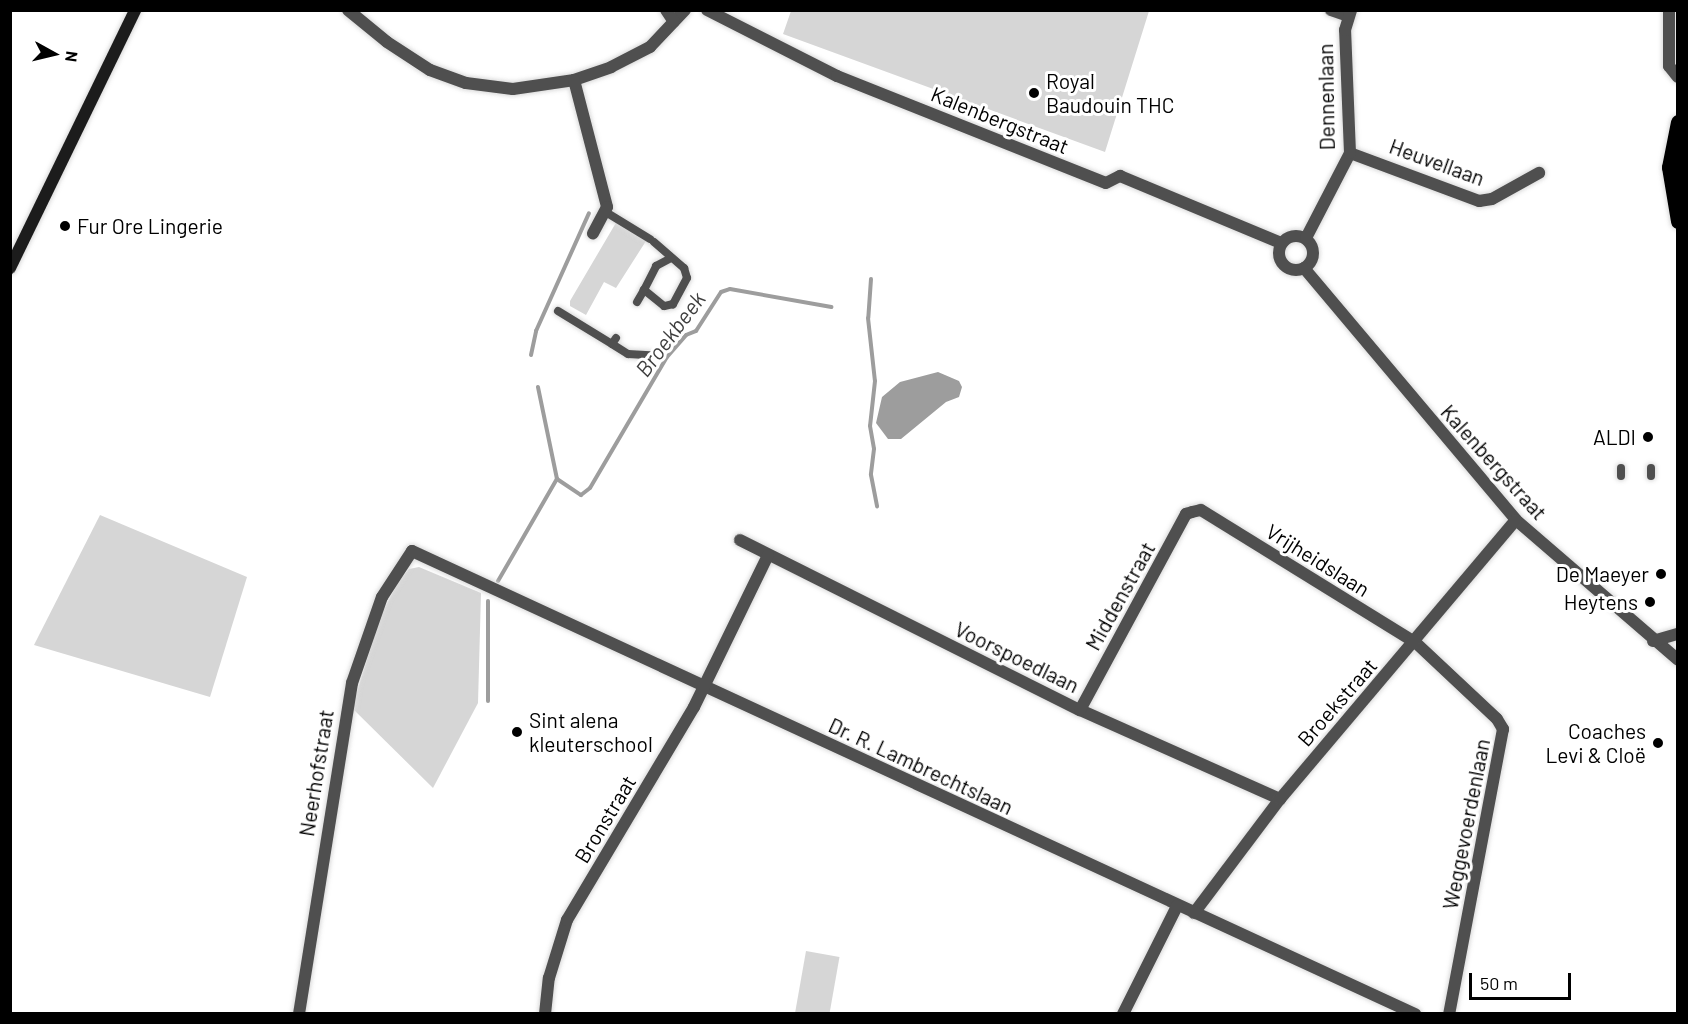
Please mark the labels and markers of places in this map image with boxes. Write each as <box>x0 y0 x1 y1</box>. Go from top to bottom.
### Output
place label: Royal Baudouin THC <box>1046 68 1174 118</box>
marker: Royal Baudouin THC <box>1027 86 1041 100</box>
place label: Fur Ore Lingerie <box>77 213 223 239</box>
marker: Fur Ore Lingerie <box>58 219 72 233</box>
place label: ALDI <box>1593 424 1636 450</box>
marker: ALDI <box>1641 430 1655 444</box>
place label: De Maeyer <box>1556 561 1649 587</box>
marker: De Maeyer <box>1654 567 1668 581</box>
place label: Heytens <box>1564 589 1638 615</box>
marker: Heytens <box>1643 595 1657 609</box>
place label: Sint alena kleuterschool <box>529 707 653 757</box>
place label: Coaches Levi & Cloë <box>1545 718 1646 768</box>
marker: Sint alena kleuterschool <box>510 725 524 739</box>
marker: Coaches Levi & Cloë <box>1651 736 1665 750</box>

